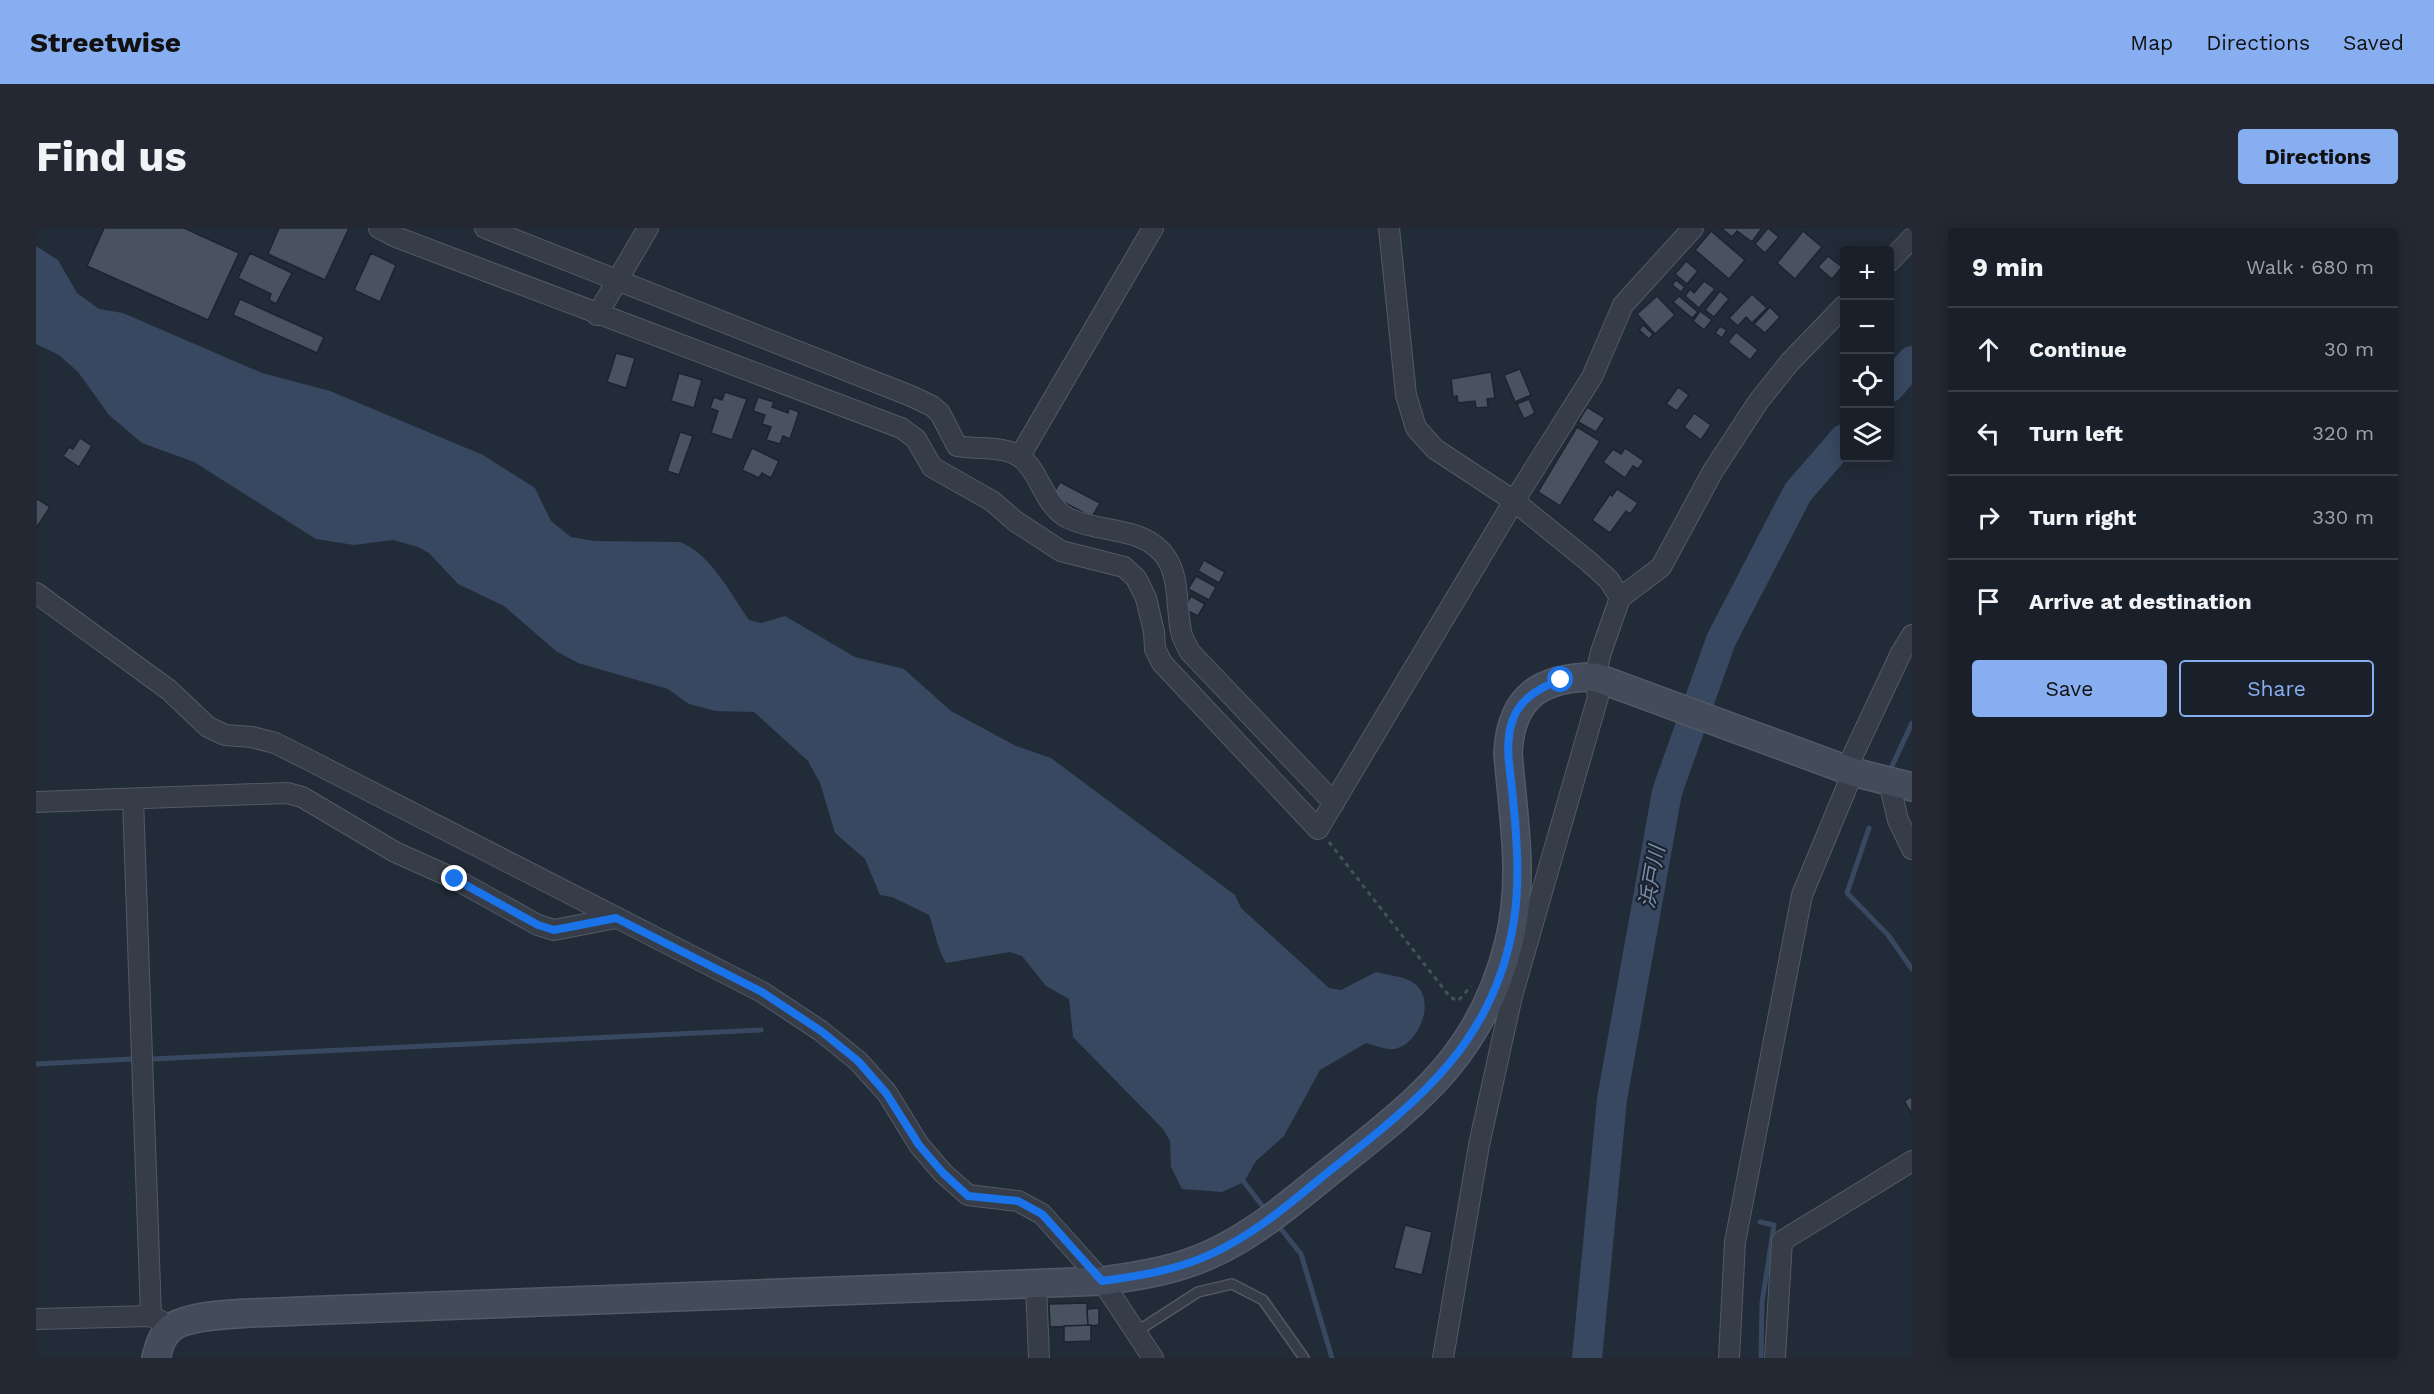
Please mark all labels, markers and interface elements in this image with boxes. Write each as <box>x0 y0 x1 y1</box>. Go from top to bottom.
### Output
text: Streetwise <box>30 26 181 59</box>
text: Map <box>2130 30 2173 55</box>
text: Directions <box>2206 30 2310 55</box>
text: Saved <box>2343 30 2404 55</box>
button: Directions <box>2238 129 2398 184</box>
text: Find us <box>36 132 187 181</box>
map controls <box>1840 246 1894 462</box>
button: + <box>1840 246 1894 300</box>
text: 9 min <box>1972 252 2044 282</box>
text: Walk · 680 m <box>2246 255 2374 279</box>
button: − <box>1840 300 1894 354</box>
icon: ahead <box>1972 333 2005 366</box>
text: Continue <box>2029 337 2127 362</box>
text: 30 m <box>2324 337 2374 361</box>
button: locate <box>1840 354 1894 408</box>
button: layers <box>1840 408 1894 462</box>
icon: left <box>1972 417 2005 450</box>
text: Turn left <box>2029 421 2123 446</box>
text: 320 m <box>2312 421 2374 445</box>
icon: right <box>1972 501 2005 534</box>
text: Turn right <box>2029 505 2136 530</box>
text: 330 m <box>2312 505 2374 529</box>
icon: arrive <box>1972 585 2005 618</box>
text: Arrive at destination <box>2029 589 2252 614</box>
button: Save <box>1972 660 2167 717</box>
button: Share <box>2179 660 2374 717</box>
route start <box>1547 666 1573 692</box>
water label: 浜戸川 <box>1634 842 1670 910</box>
route end <box>441 865 467 891</box>

